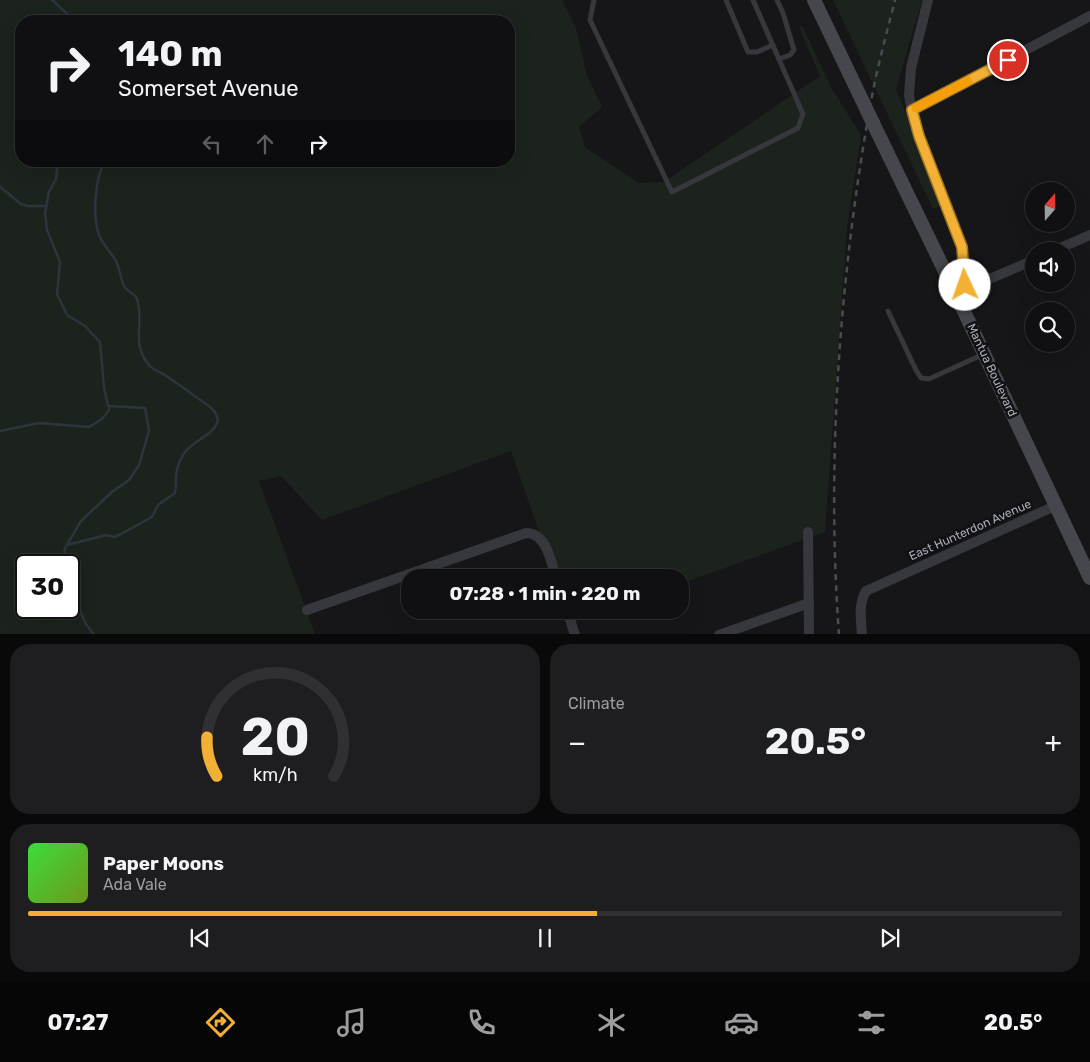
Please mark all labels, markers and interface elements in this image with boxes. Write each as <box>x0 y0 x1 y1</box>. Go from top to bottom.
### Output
text: 140 m <box>118 33 223 75</box>
icon: right <box>35 35 100 100</box>
pin <box>987 39 1029 81</box>
icon: arrive <box>994 46 1022 74</box>
text: Somerset Avenue <box>118 75 298 102</box>
icon: left <box>198 130 226 158</box>
icon: ahead <box>251 130 279 158</box>
icon: right <box>304 130 332 158</box>
north arrow <box>1025 182 1075 232</box>
map controls <box>1025 182 1075 352</box>
button: sound <box>1025 242 1075 292</box>
position arrow <box>938 258 990 310</box>
button: search <box>1025 302 1075 352</box>
street label: Mantua Boulevard <box>964 321 1020 419</box>
street label: East Hunterdon Avenue <box>907 497 1034 563</box>
speed limit sign: 30 <box>15 554 80 619</box>
text: 07:28 · 1 min · 220 m <box>450 582 640 605</box>
text: Climate <box>568 694 625 713</box>
text: 20 <box>240 706 310 768</box>
text: 20.5° <box>765 718 866 764</box>
text: − <box>568 726 586 759</box>
text: + <box>1045 726 1062 759</box>
text: km/h <box>253 764 297 785</box>
text: Paper Moons <box>103 852 224 875</box>
text: Ada Vale <box>103 875 167 894</box>
icon: previous <box>186 924 214 952</box>
icon: pause <box>531 924 559 952</box>
icon: next <box>876 924 904 952</box>
icon: directions <box>203 1005 238 1040</box>
icon: music <box>334 1005 369 1040</box>
icon: phone <box>464 1005 499 1040</box>
icon: climate <box>594 1005 629 1040</box>
icon: car <box>724 1005 759 1040</box>
icon: filters <box>854 1005 889 1040</box>
text: 07:27 <box>48 1009 108 1036</box>
text: 20.5° <box>984 1009 1042 1036</box>

